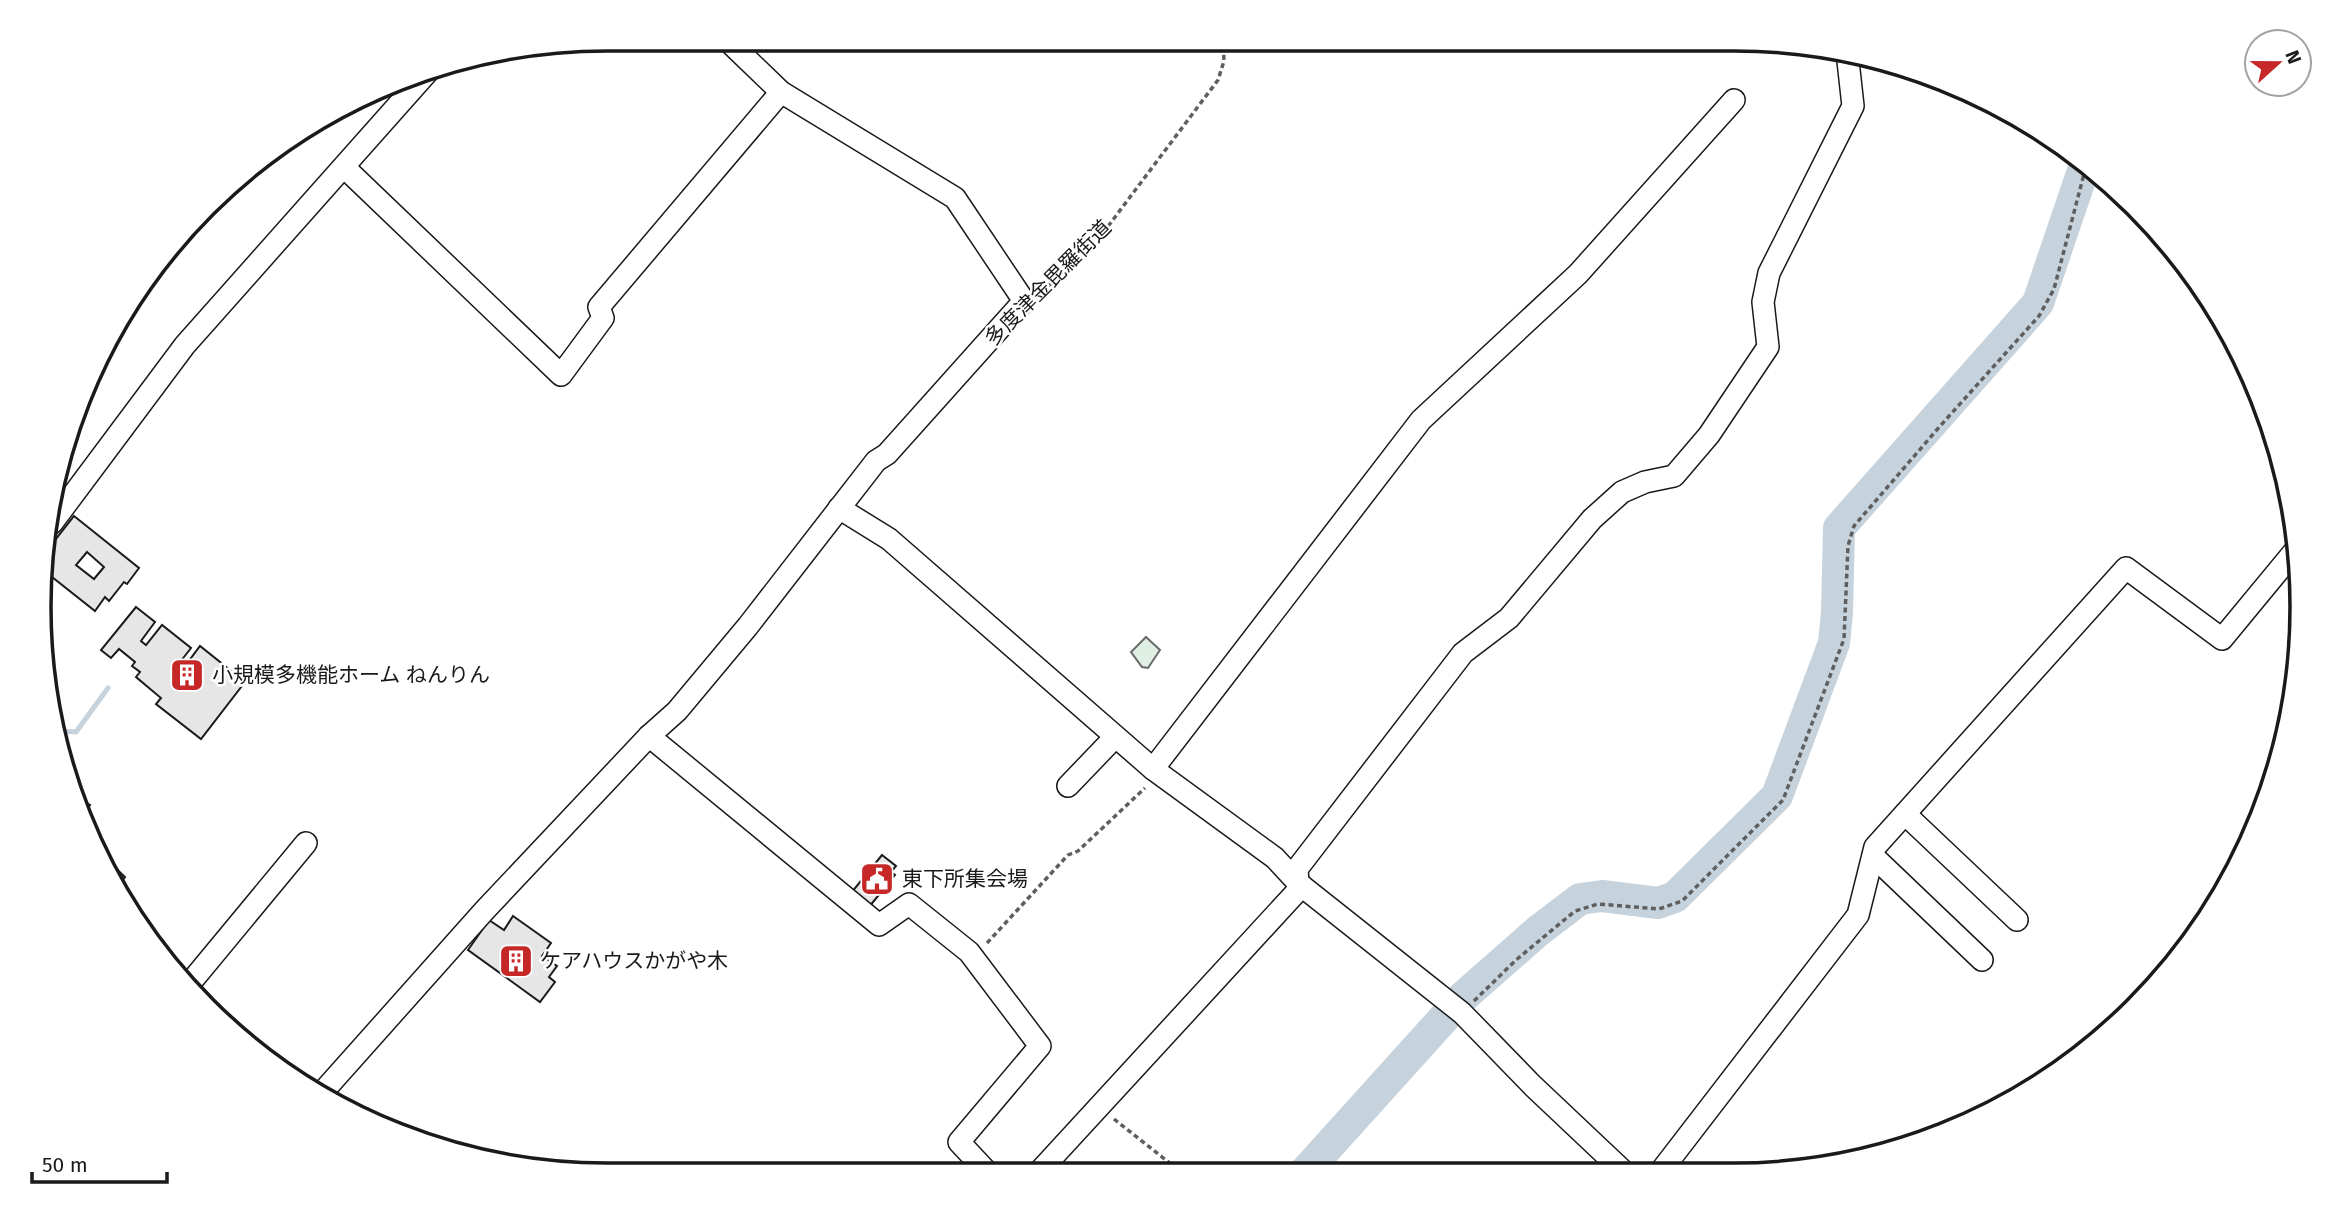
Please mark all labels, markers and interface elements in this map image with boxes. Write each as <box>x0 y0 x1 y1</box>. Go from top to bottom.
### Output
north arrow <box>2243 28 2313 98</box>
text: N <box>2280 47 2306 67</box>
street label: 多度津金毘羅街道 <box>979 214 1117 352</box>
building icon: 小規模多機能ホーム ねんりん <box>168 656 206 694</box>
place label: 小規模多機能ホーム ねんりん <box>212 662 490 688</box>
public building icon: 東下所集会場 <box>858 860 896 898</box>
place label: 東下所集会場 <box>902 866 1028 892</box>
building icon: ケアハウスかがや木 <box>497 942 535 980</box>
place label: ケアハウスかがや木 <box>540 948 728 974</box>
scale bar <box>32 1140 166 1184</box>
text: 50 m <box>42 1152 88 1178</box>

